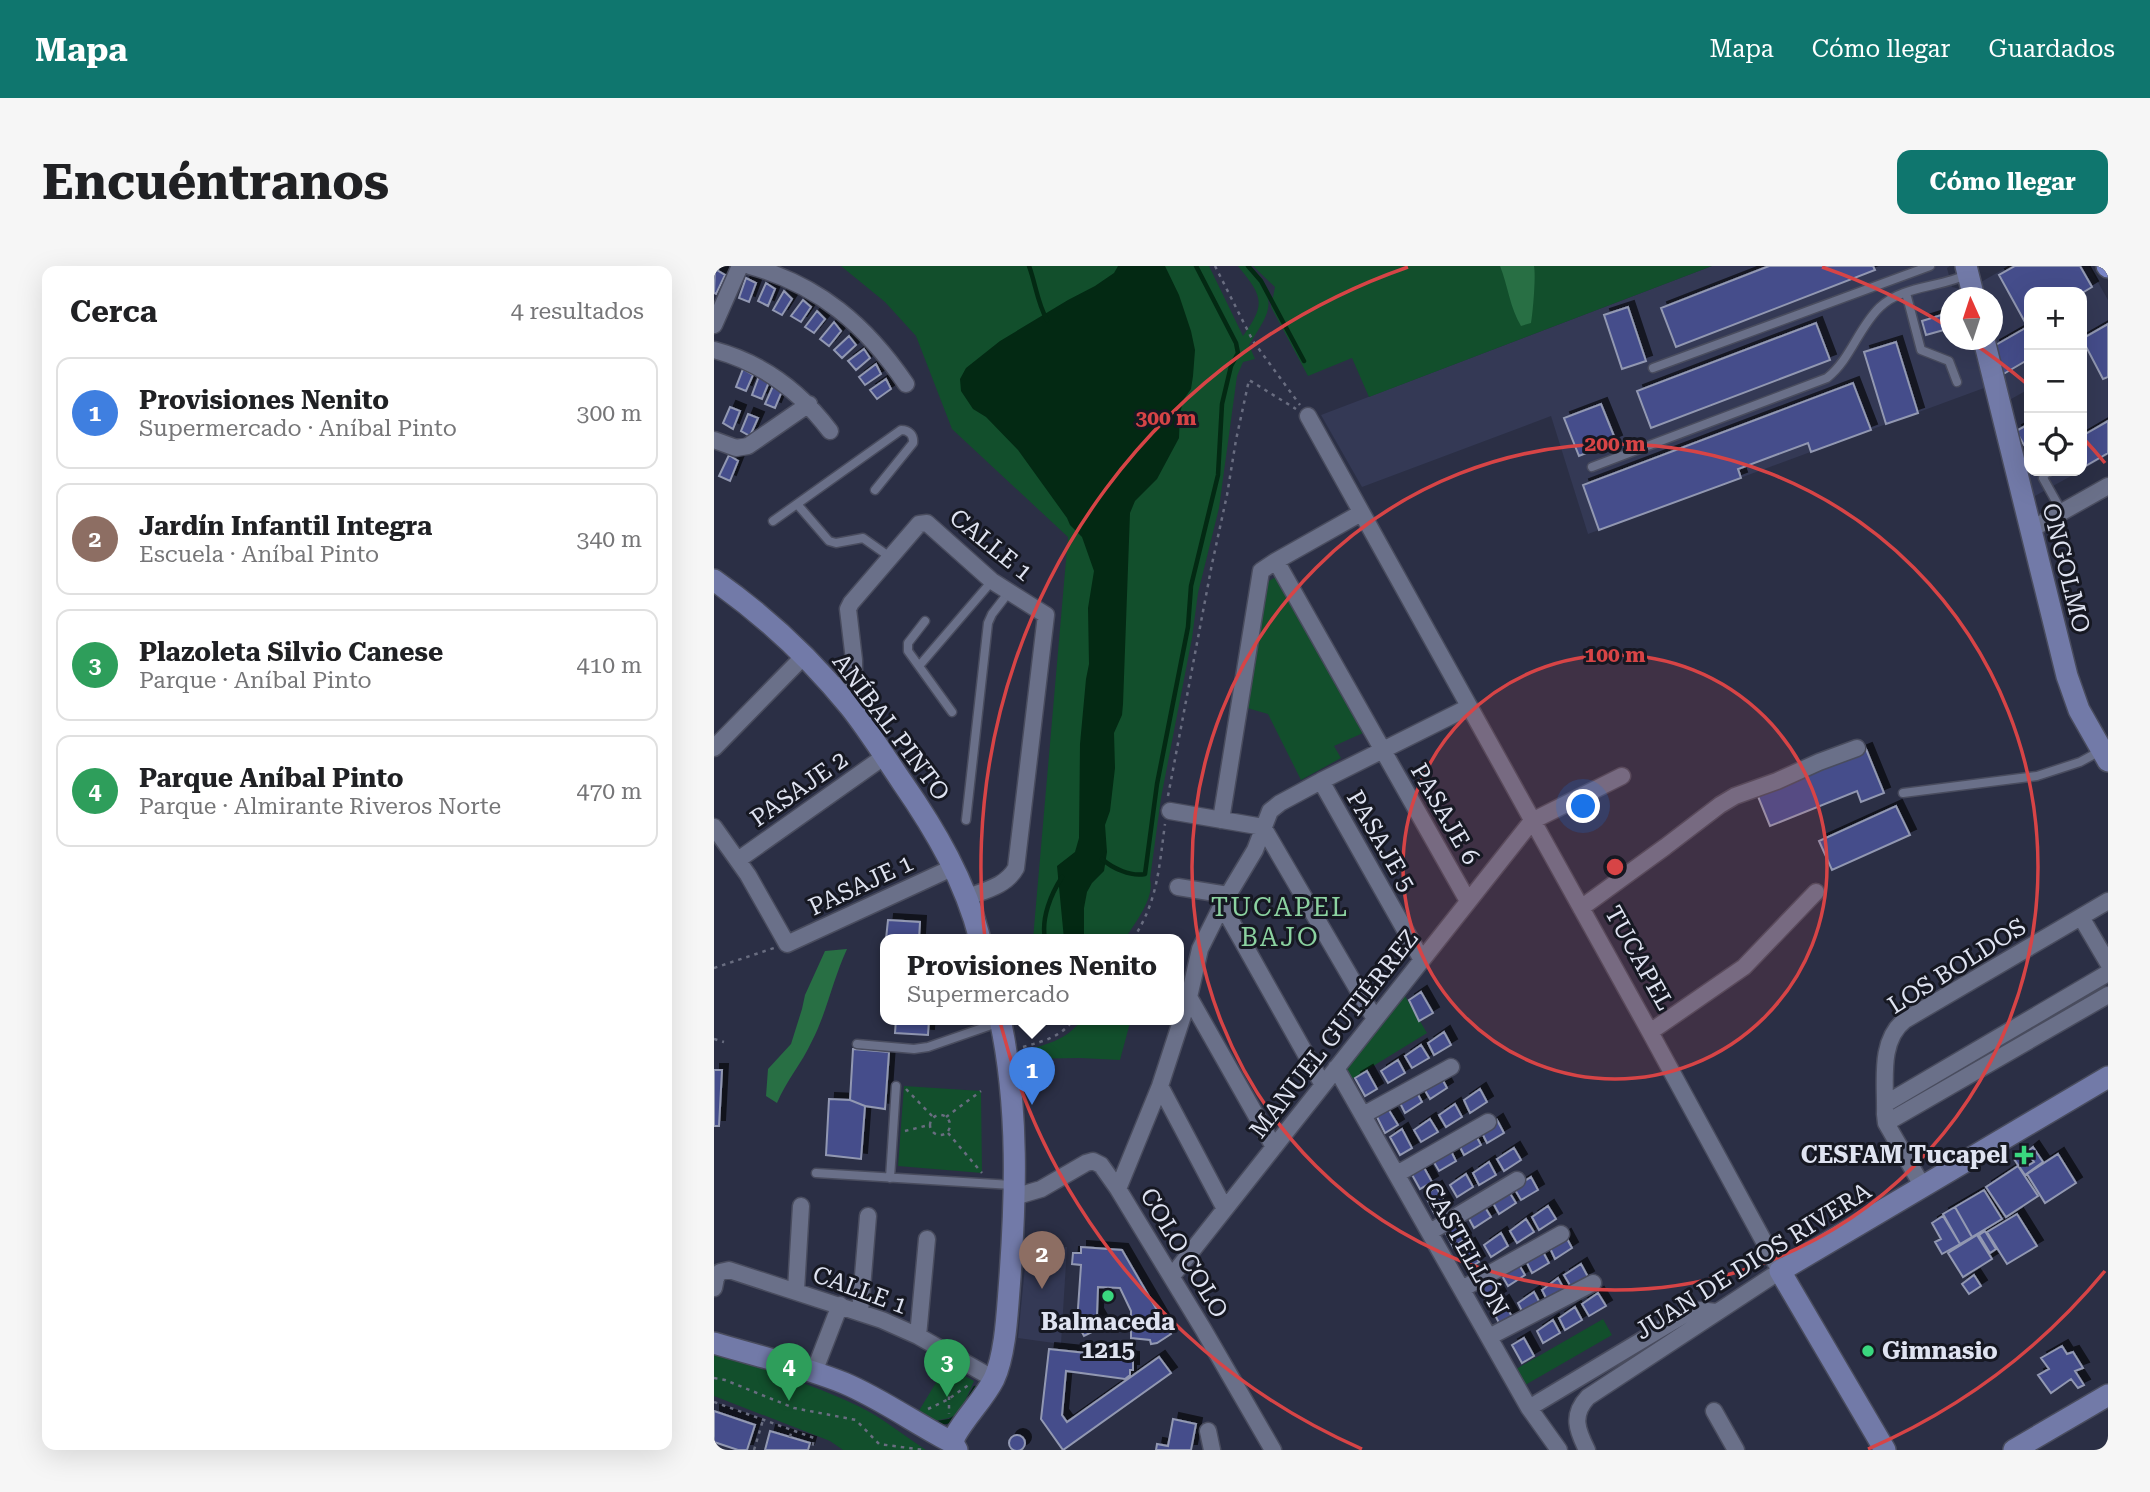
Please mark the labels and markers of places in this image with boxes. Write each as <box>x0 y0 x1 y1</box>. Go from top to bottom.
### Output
centre of rings <box>1603 855 1627 879</box>
pin: 1 <box>1009 1047 1055 1105</box>
place label: CESFAM Tucapel <box>1801 1141 2008 1169</box>
marker: CESFAM Tucapel <box>2014 1145 2034 1165</box>
pin: 2 <box>1019 1231 1065 1289</box>
marker: Balmaceda 1215 <box>1100 1288 1116 1304</box>
place label: Balmaceda 1215 <box>1041 1308 1175 1364</box>
place label: Gimnasio <box>1882 1337 1998 1365</box>
pin: 3 <box>924 1339 970 1397</box>
pin: 4 <box>766 1343 812 1401</box>
marker: Gimnasio <box>1860 1343 1876 1359</box>

